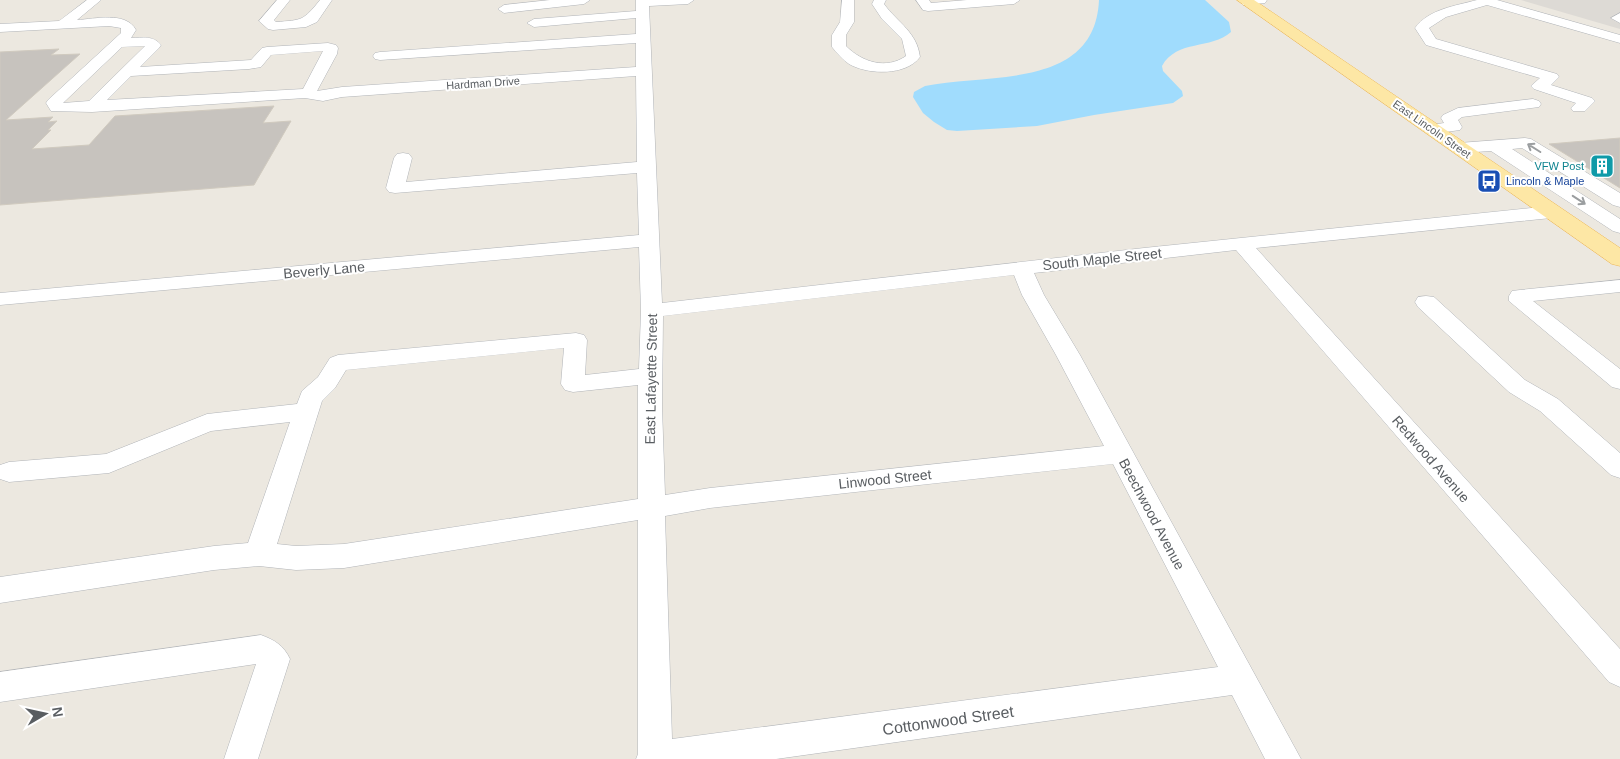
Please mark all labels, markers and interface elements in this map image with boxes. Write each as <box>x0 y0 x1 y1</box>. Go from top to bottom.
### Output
street label: Hardman Drive <box>446 74 520 92</box>
street label: East Lincoln Street <box>1391 98 1473 160</box>
one-way arrow <box>1527 143 1541 153</box>
building icon: VFW Post <box>1589 153 1615 179</box>
place label: VFW Post <box>1534 160 1584 172</box>
bus stop icon: Lincoln & Maple <box>1476 168 1502 194</box>
place label: Lincoln & Maple <box>1506 175 1584 187</box>
one-way arrow <box>1572 195 1586 206</box>
street label: South Maple Street <box>1042 245 1163 273</box>
street label: Beverly Lane <box>283 258 366 282</box>
street label: East Lafayette Street <box>642 313 660 445</box>
street label: Redwood Avenue <box>1389 412 1473 506</box>
street label: Beechwood Avenue <box>1116 456 1188 572</box>
street label: Linwood Street <box>838 466 932 492</box>
north arrow <box>20 689 70 739</box>
street label: Cottonwood Street <box>881 703 1015 738</box>
text: N <box>49 706 67 718</box>

